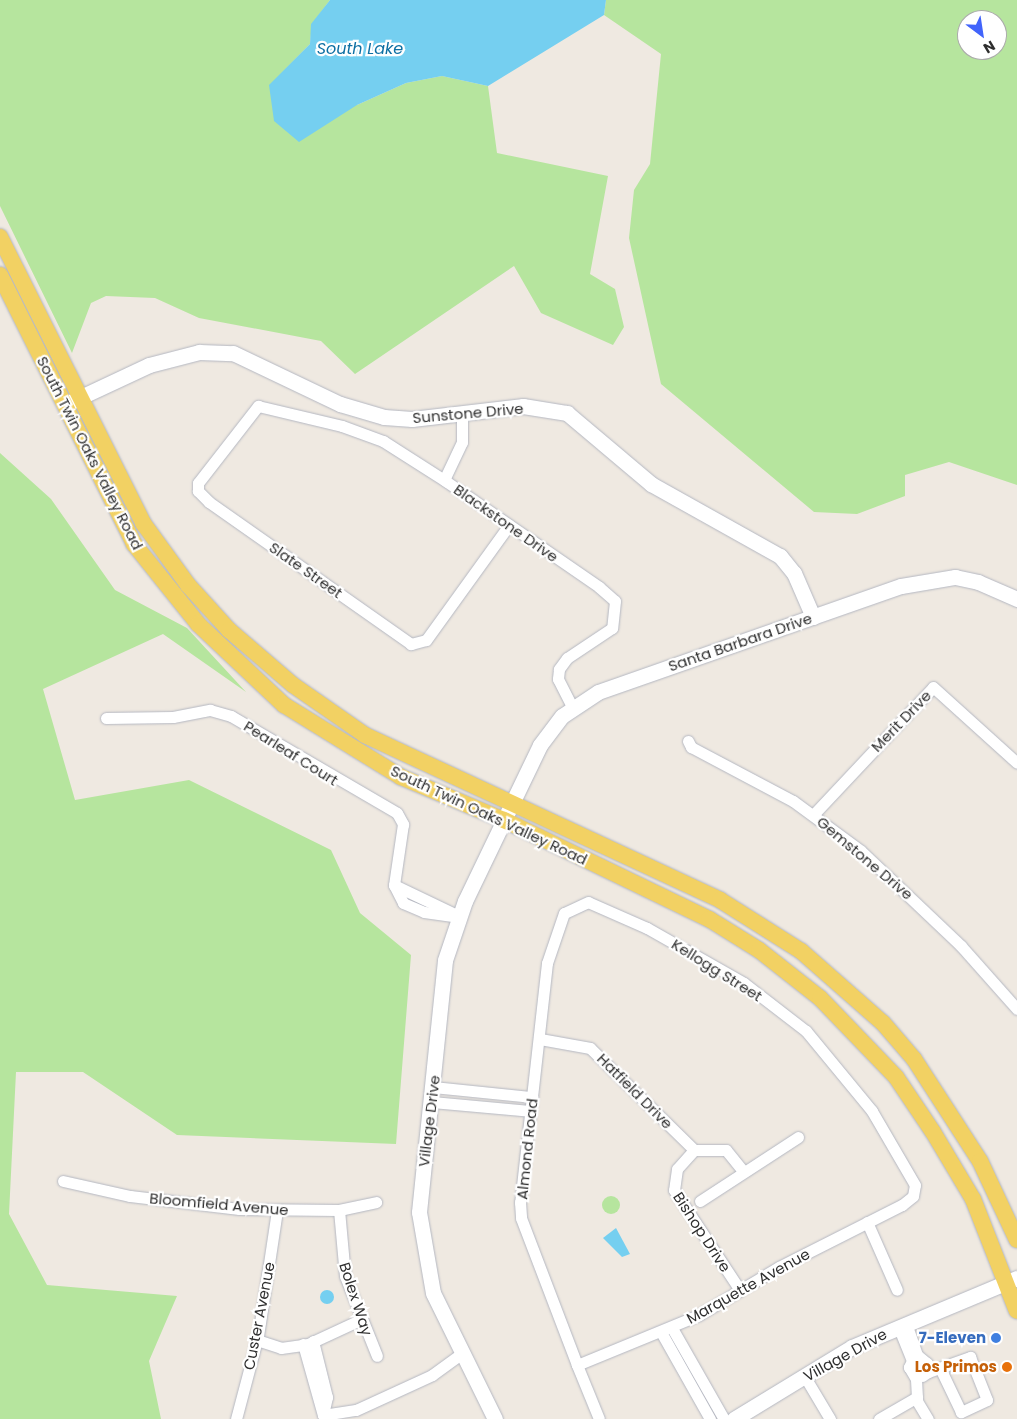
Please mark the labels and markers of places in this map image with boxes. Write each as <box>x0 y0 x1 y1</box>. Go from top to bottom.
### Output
place label: 7-Eleven <box>919 1329 986 1347</box>
marker: 7-Eleven <box>990 1332 1002 1344</box>
place label: Los Primos <box>915 1358 997 1376</box>
marker: Los Primos <box>1001 1361 1013 1373</box>

